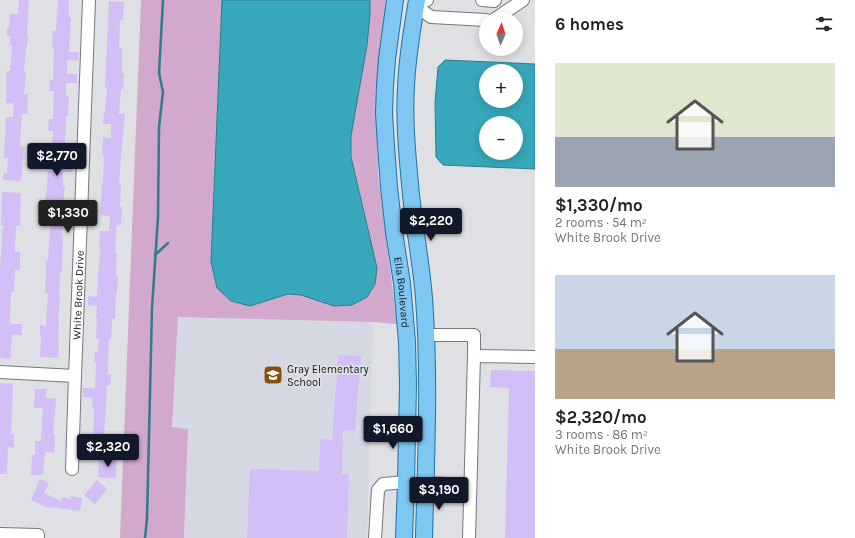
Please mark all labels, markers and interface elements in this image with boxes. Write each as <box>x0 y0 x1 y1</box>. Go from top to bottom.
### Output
north arrow <box>479 12 523 56</box>
map controls <box>479 12 523 160</box>
icon: filters <box>813 13 835 35</box>
text: 6 homes <box>555 14 624 34</box>
button: + <box>479 64 523 108</box>
icon: home <box>659 89 731 161</box>
button: − <box>479 116 523 160</box>
pin: $2,770 <box>24 143 90 177</box>
text: $2,770 <box>36 148 78 163</box>
text: $1,330/mo <box>555 195 643 215</box>
pin: $1,330 <box>35 200 101 234</box>
text: $1,330 <box>47 205 89 220</box>
pin: $2,220 <box>398 208 464 242</box>
text: $2,220 <box>409 213 453 228</box>
text: 2 rooms · 54 m² <box>555 215 647 230</box>
text: White Brook Drive <box>555 230 661 245</box>
street label: White Brook Drive <box>70 250 86 340</box>
street label: Ella Boulevard <box>391 256 412 328</box>
icon: home <box>659 301 731 373</box>
place label: Gray Elementary School <box>287 363 369 389</box>
school or university icon: Gray Elementary School <box>262 364 284 386</box>
text: $2,320/mo <box>555 407 647 427</box>
pin: $1,660 <box>360 416 426 450</box>
text: $1,660 <box>373 421 413 436</box>
text: 3 rooms · 86 m² <box>555 427 648 442</box>
pin: $2,320 <box>75 434 141 468</box>
text: $2,320 <box>86 439 130 454</box>
text: White Brook Drive <box>555 442 661 457</box>
pin: $3,190 <box>406 477 472 511</box>
text: $3,190 <box>418 482 460 497</box>

